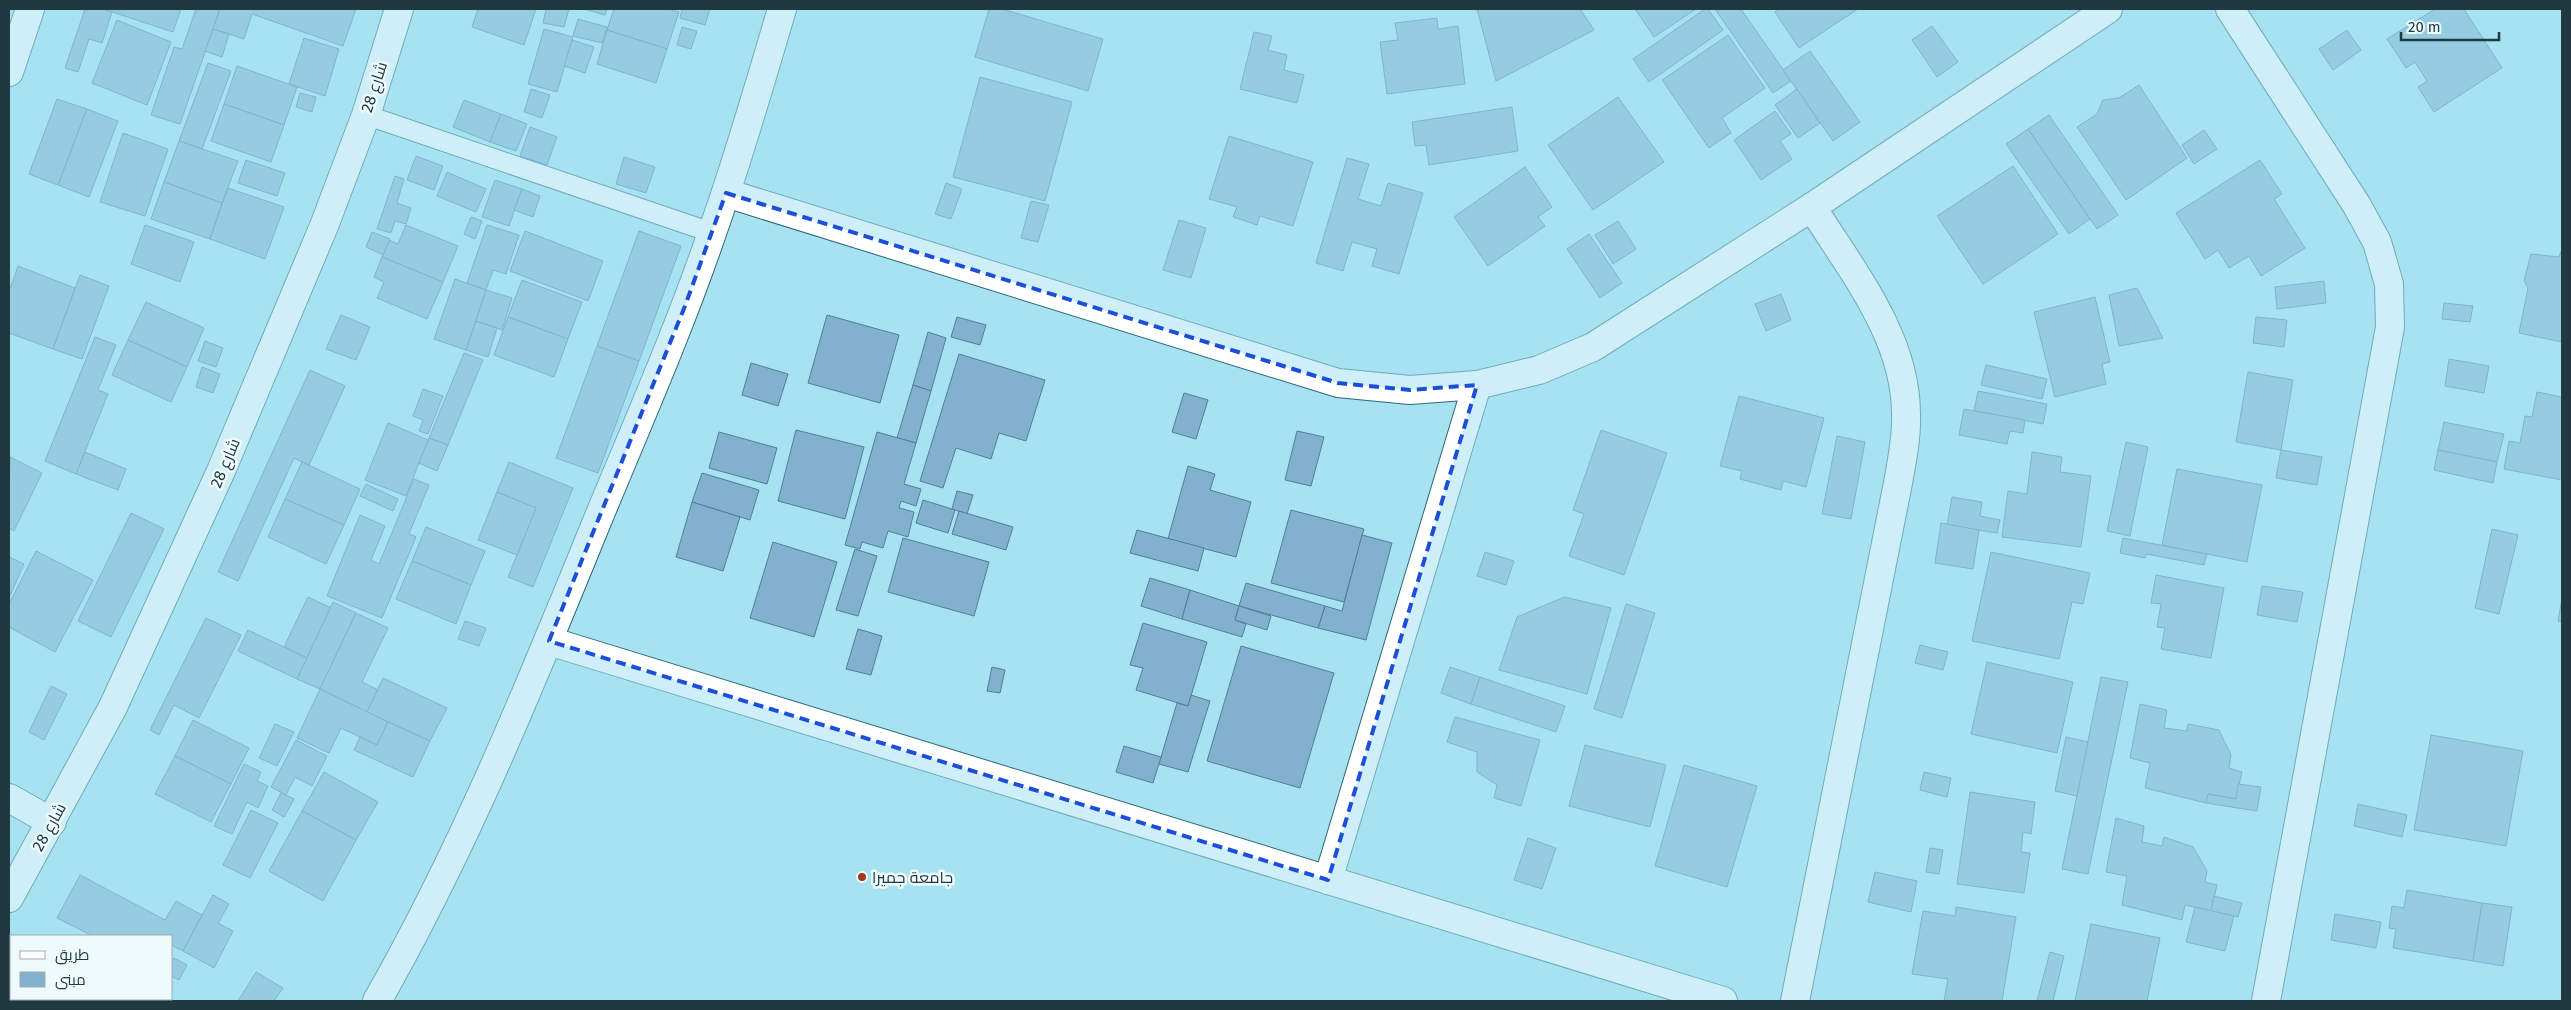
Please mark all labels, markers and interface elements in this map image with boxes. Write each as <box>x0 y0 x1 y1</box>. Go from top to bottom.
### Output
scale bar <box>2401 10 2498 42</box>
text: 20 m <box>2408 18 2441 36</box>
street label: شارع 28 <box>357 59 393 115</box>
street label: شارع 28 <box>206 435 246 491</box>
street label: شارع 28 <box>28 800 72 855</box>
place label: جامعة جميرا <box>872 868 953 887</box>
marker: جامعة جميرا <box>856 871 868 883</box>
legend <box>10 935 172 1000</box>
text: طريق <box>55 946 89 965</box>
text: مبنى <box>55 971 86 990</box>

